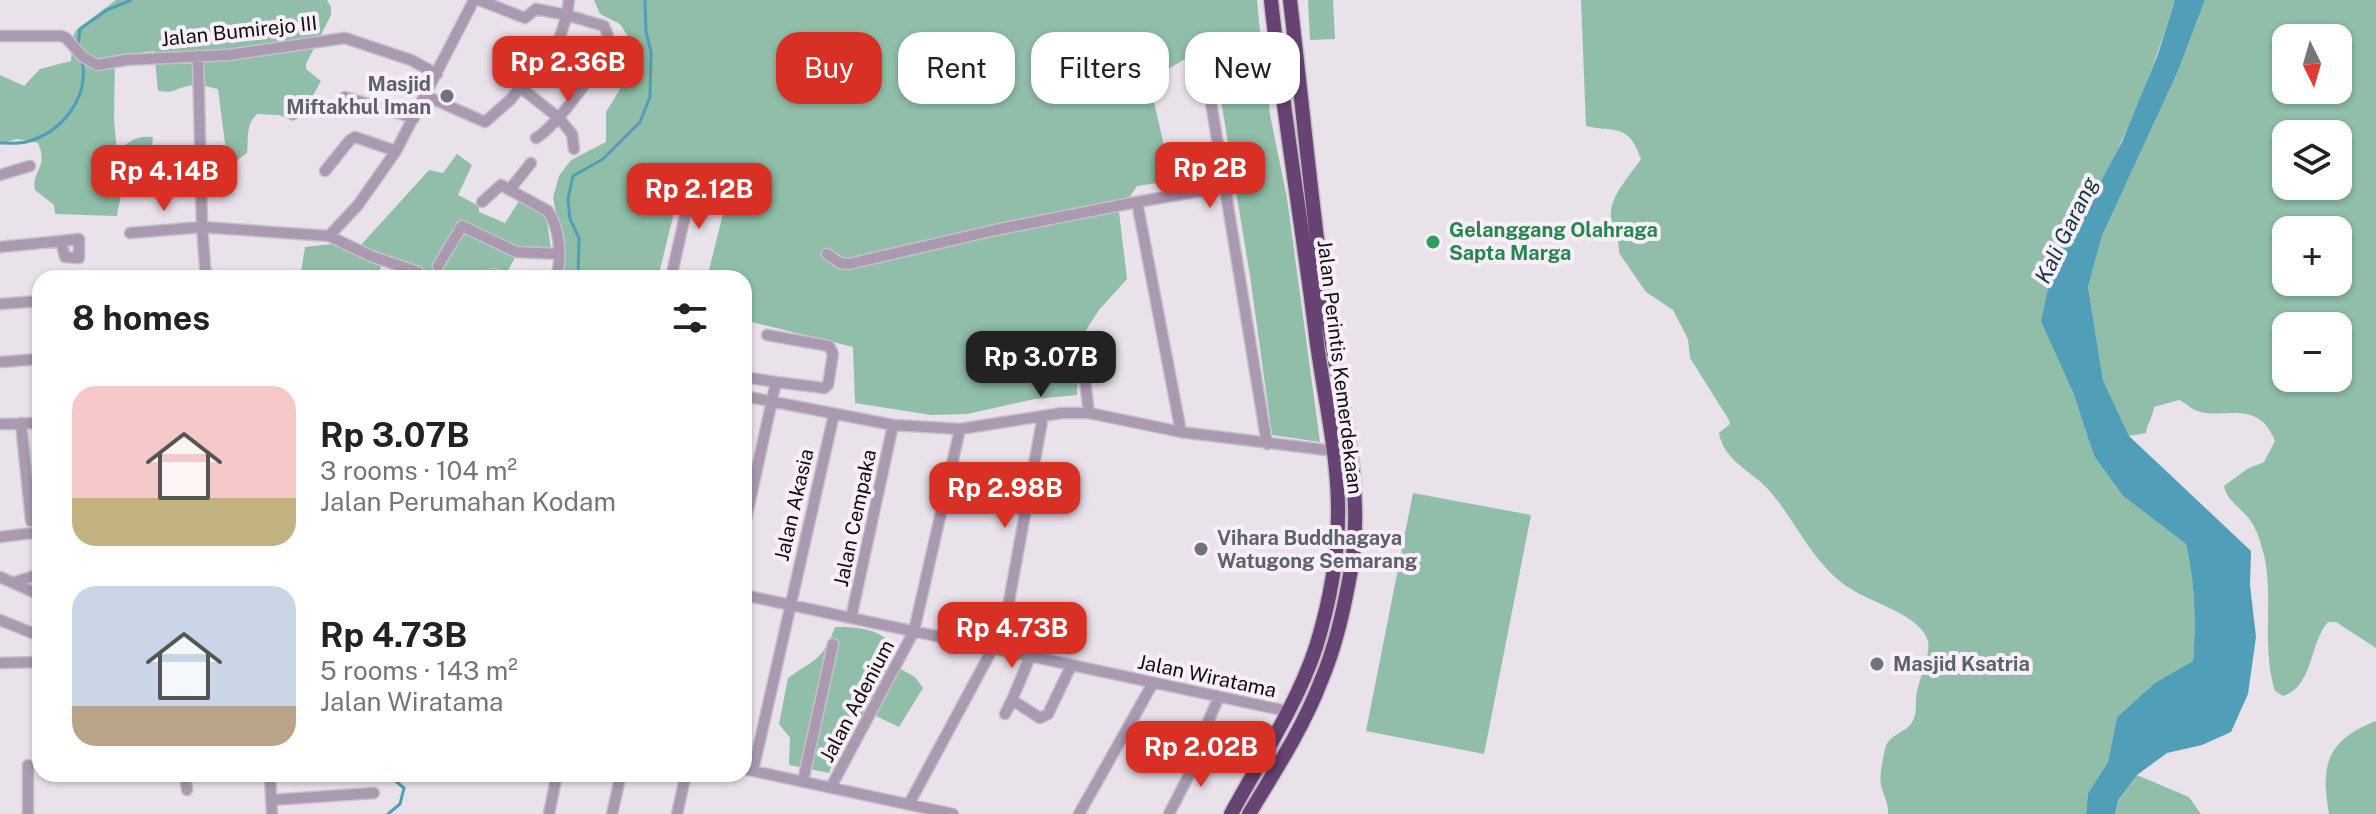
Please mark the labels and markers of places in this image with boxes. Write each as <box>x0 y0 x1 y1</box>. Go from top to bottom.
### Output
pin: Rp 2.36B <box>485 36 651 104</box>
place label: Masjid Miftakhul Iman <box>286 72 431 119</box>
marker: Masjid Miftakhul Iman <box>438 87 456 105</box>
pin: Rp 2B <box>1154 142 1266 210</box>
pin: Rp 4.14B <box>81 145 247 213</box>
pin: Rp 2.12B <box>616 163 782 231</box>
place label: Gelanggang Olahraga Sapta Marga <box>1449 218 1658 265</box>
marker: Gelanggang Olahraga Sapta Marga <box>1424 233 1442 251</box>
pin: Rp 3.07B <box>958 331 1124 399</box>
pin: Rp 2.98B <box>922 462 1088 530</box>
place label: Vihara Buddhagaya Watugong Semarang <box>1217 526 1418 573</box>
marker: Vihara Buddhagaya Watugong Semarang <box>1192 540 1210 558</box>
pin: Rp 4.73B <box>929 602 1095 670</box>
place label: Masjid Ksatria <box>1893 652 2030 676</box>
marker: Masjid Ksatria <box>1868 655 1886 673</box>
pin: Rp 2.02B <box>1118 721 1284 789</box>

